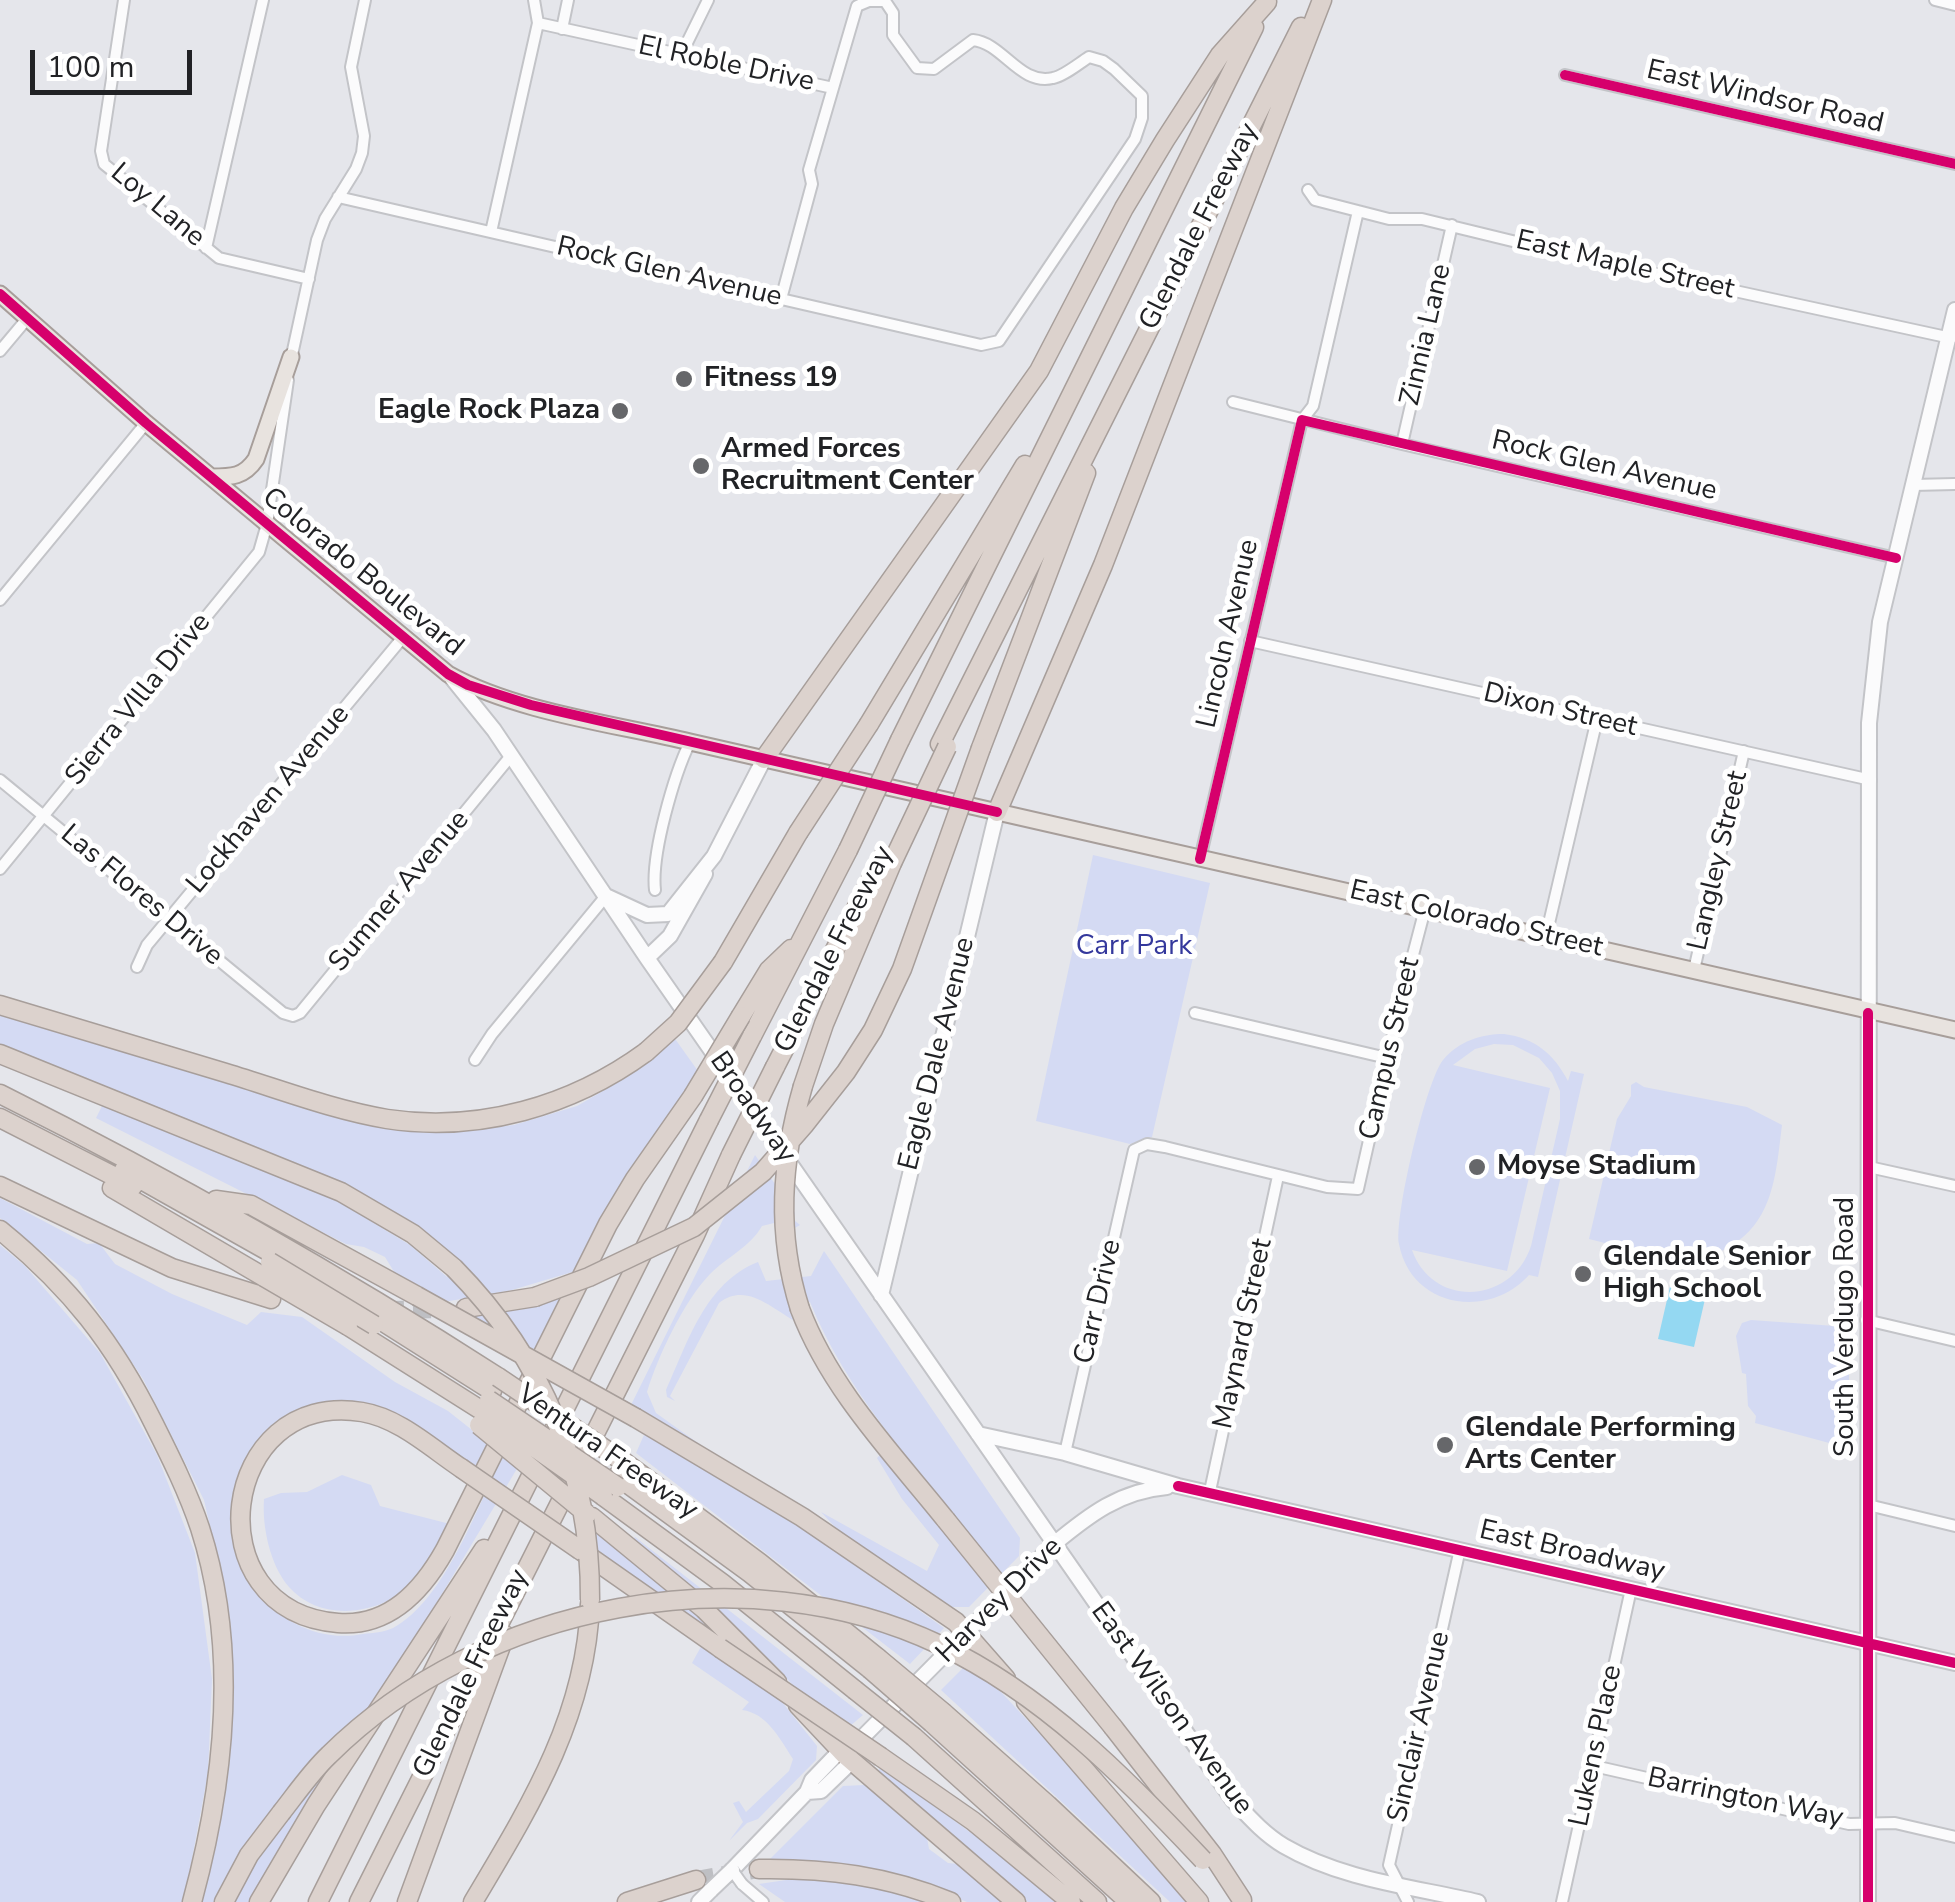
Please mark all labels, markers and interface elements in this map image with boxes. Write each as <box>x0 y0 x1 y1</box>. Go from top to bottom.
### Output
scale bar <box>35 30 198 92</box>
street label: El Roble Drive <box>635 30 817 100</box>
text: 100 m <box>47 47 134 88</box>
street label: East Windsor Road <box>1643 54 1887 142</box>
street label: Glendale Freeway <box>1133 118 1267 336</box>
street label: Loy Lane <box>103 157 211 255</box>
street label: East Maple Street <box>1513 225 1737 307</box>
street label: Rock Glen Avenue <box>553 231 785 315</box>
street label: Zinnia Lane <box>1394 261 1460 409</box>
place label: Fitness 19 <box>704 362 838 396</box>
marker: Fitness 19 <box>673 368 695 390</box>
place label: Eagle Rock Plaza <box>378 394 600 428</box>
marker: Eagle Rock Plaza <box>609 400 631 422</box>
street label: Rock Glen Avenue <box>1488 425 1720 509</box>
place label: Armed Forces Recruitment Center <box>721 433 974 499</box>
marker: Armed Forces Recruitment Center <box>690 455 712 477</box>
street label: Colorado Boulevard <box>255 482 469 664</box>
street label: Lincoln Avenue <box>1191 536 1267 732</box>
street label: Sierra VIlla Drive <box>59 607 219 793</box>
street label: Dixon Street <box>1480 677 1640 745</box>
street label: Lockhaven Avenue <box>180 699 358 901</box>
street label: Langley Street <box>1682 768 1756 954</box>
street label: Sumner Avenue <box>323 805 477 979</box>
street label: Las Flores Drive <box>53 818 229 974</box>
street label: Glendale Freeway <box>768 841 902 1059</box>
street label: East Colorado Street <box>1346 875 1606 965</box>
park label: Carr Park <box>1076 930 1192 964</box>
street label: Eagle Dale Avenue <box>893 934 983 1174</box>
street label: Campus Street <box>1354 954 1428 1144</box>
street label: Broadway <box>702 1046 802 1170</box>
place label: Moyse Stadium <box>1497 1150 1696 1184</box>
marker: Moyse Stadium <box>1466 1156 1488 1178</box>
street label: South Verdugo Road <box>1829 1197 1863 1457</box>
street label: Carr Drive <box>1068 1236 1130 1368</box>
street label: Maynard Street <box>1207 1236 1281 1432</box>
place label: Glendale Senior High School <box>1603 1241 1811 1307</box>
marker: Glendale Senior High School <box>1572 1263 1594 1285</box>
street label: Ventura Freeway <box>510 1378 704 1528</box>
place label: Glendale Performing Arts Center <box>1465 1412 1736 1478</box>
marker: Glendale Performing Arts Center <box>1434 1434 1456 1456</box>
street label: East Broadway <box>1476 1514 1668 1590</box>
street label: Harvey Drive <box>930 1531 1070 1671</box>
street label: Glendale Freeway <box>407 1564 537 1784</box>
street label: East Wilson Avenue <box>1083 1596 1259 1822</box>
street label: Sinclair Avenue <box>1382 1628 1458 1826</box>
street label: Lukens Place <box>1564 1662 1630 1830</box>
street label: Barrington Way <box>1644 1762 1846 1836</box>

